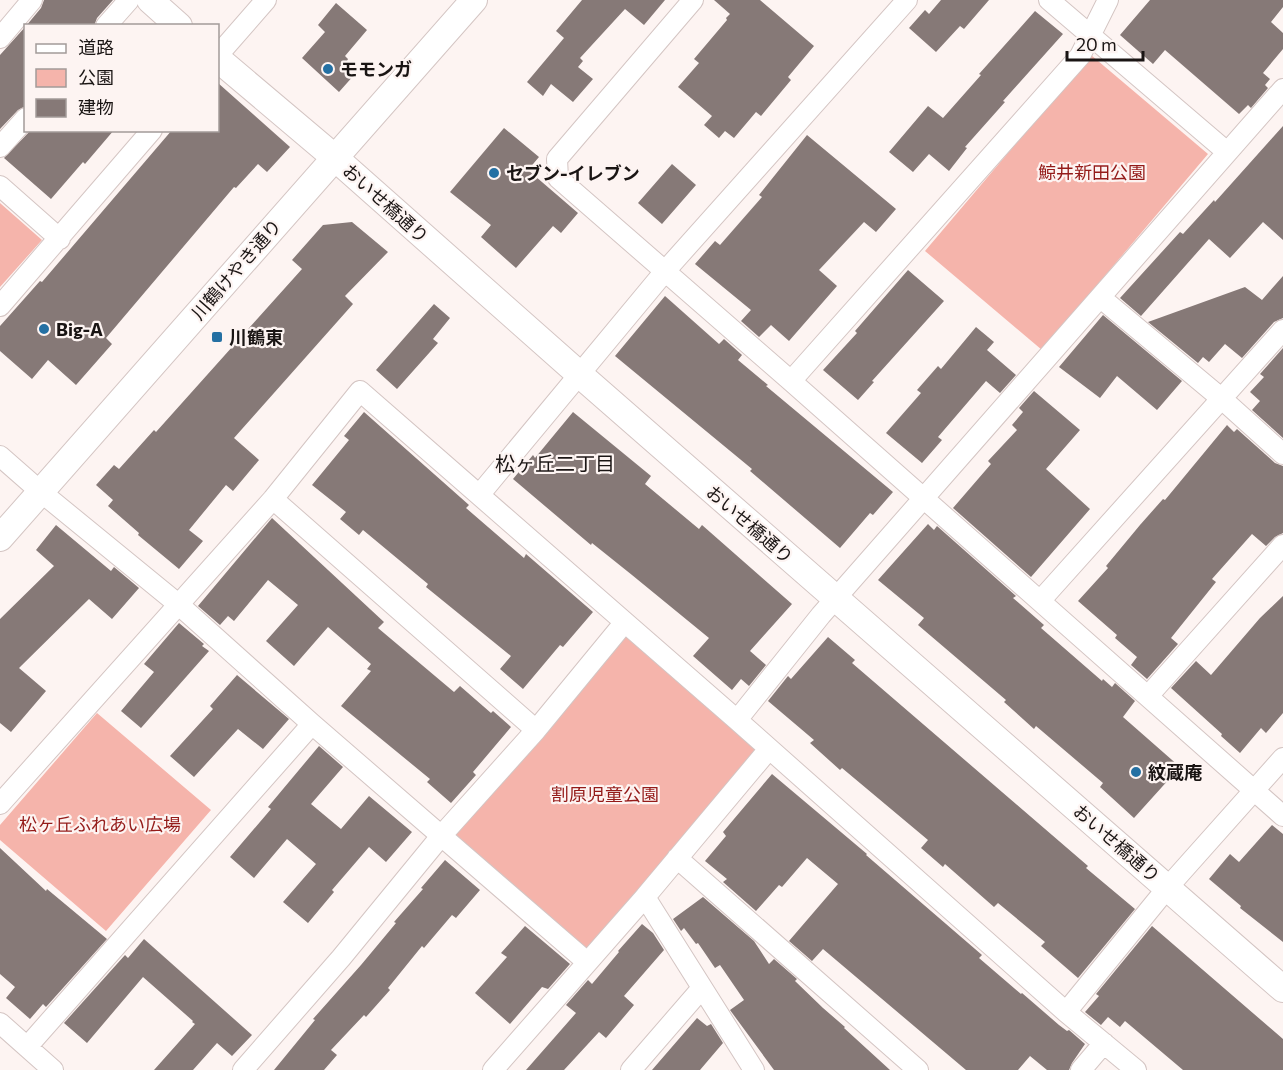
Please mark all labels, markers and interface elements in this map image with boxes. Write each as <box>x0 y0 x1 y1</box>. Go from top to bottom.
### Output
legend <box>24 24 219 132</box>
scale bar <box>1067 24 1144 62</box>
text: 20 m <box>1076 33 1117 55</box>
text: 道路 <box>78 36 114 58</box>
place label: モモンガ <box>340 58 412 80</box>
marker: モモンガ <box>321 62 335 76</box>
text: 公園 <box>78 66 114 88</box>
text: 建物 <box>78 96 114 118</box>
street label: おいせ橋通り <box>339 159 433 247</box>
park label: 鯨井新田公園 <box>1038 161 1146 183</box>
place label: セブン-イレブン <box>506 162 640 184</box>
marker: セブン-イレブン <box>487 166 501 180</box>
street label: 川鶴けやき通り <box>186 214 286 324</box>
place label: Big-A <box>56 318 103 340</box>
marker: Big-A <box>37 322 51 336</box>
place label: 川鶴東 <box>229 326 283 348</box>
marker: 川鶴東 <box>210 330 224 344</box>
district label: 松ヶ丘二丁目 <box>495 451 615 475</box>
street label: おいせ橋通り <box>702 480 798 568</box>
place label: 紋蔵庵 <box>1148 761 1202 783</box>
marker: 紋蔵庵 <box>1129 765 1143 779</box>
park label: 割原児童公園 <box>551 783 659 805</box>
street label: おいせ橋通り <box>1069 799 1165 887</box>
park label: 松ヶ丘ふれあい広場 <box>19 813 181 835</box>

